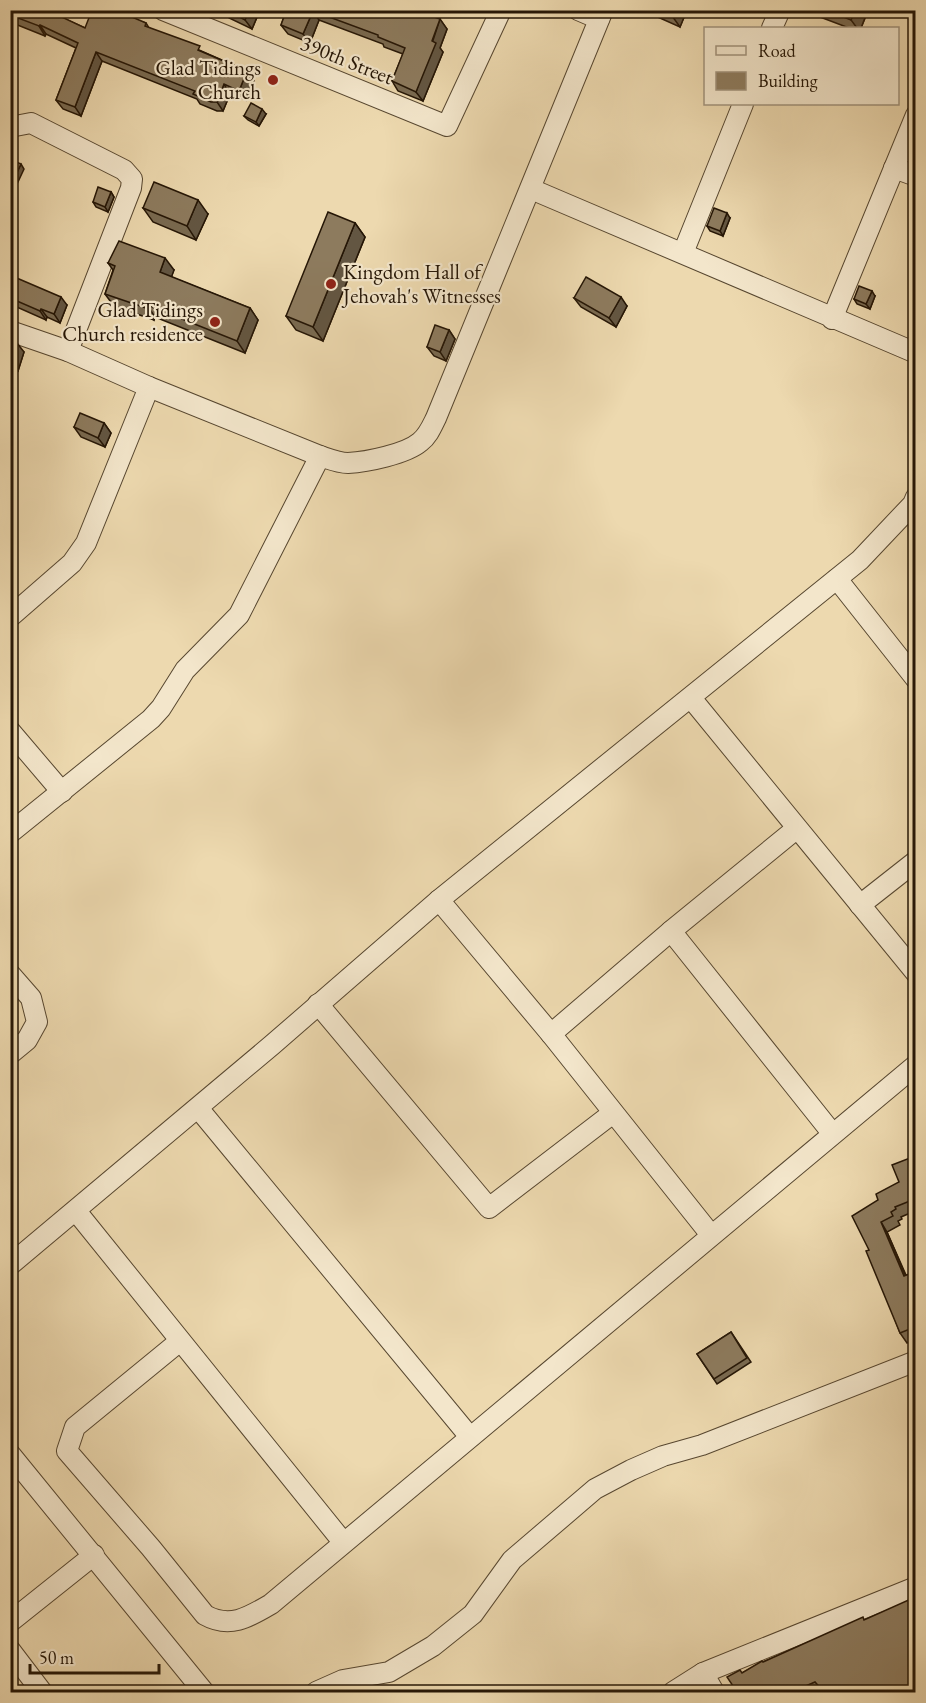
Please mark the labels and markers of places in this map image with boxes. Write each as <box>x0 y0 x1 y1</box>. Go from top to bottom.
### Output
place label: Glad Tidings Church <box>155 54 261 105</box>
marker: Glad Tidings Church <box>266 73 280 87</box>
place label: Kingdom Hall of Jehovah's Witnesses <box>341 258 501 309</box>
marker: Kingdom Hall of Jehovah's Witnesses <box>324 277 338 291</box>
place label: Glad Tidings Church residence <box>62 296 203 347</box>
marker: Glad Tidings Church residence <box>208 315 222 329</box>

